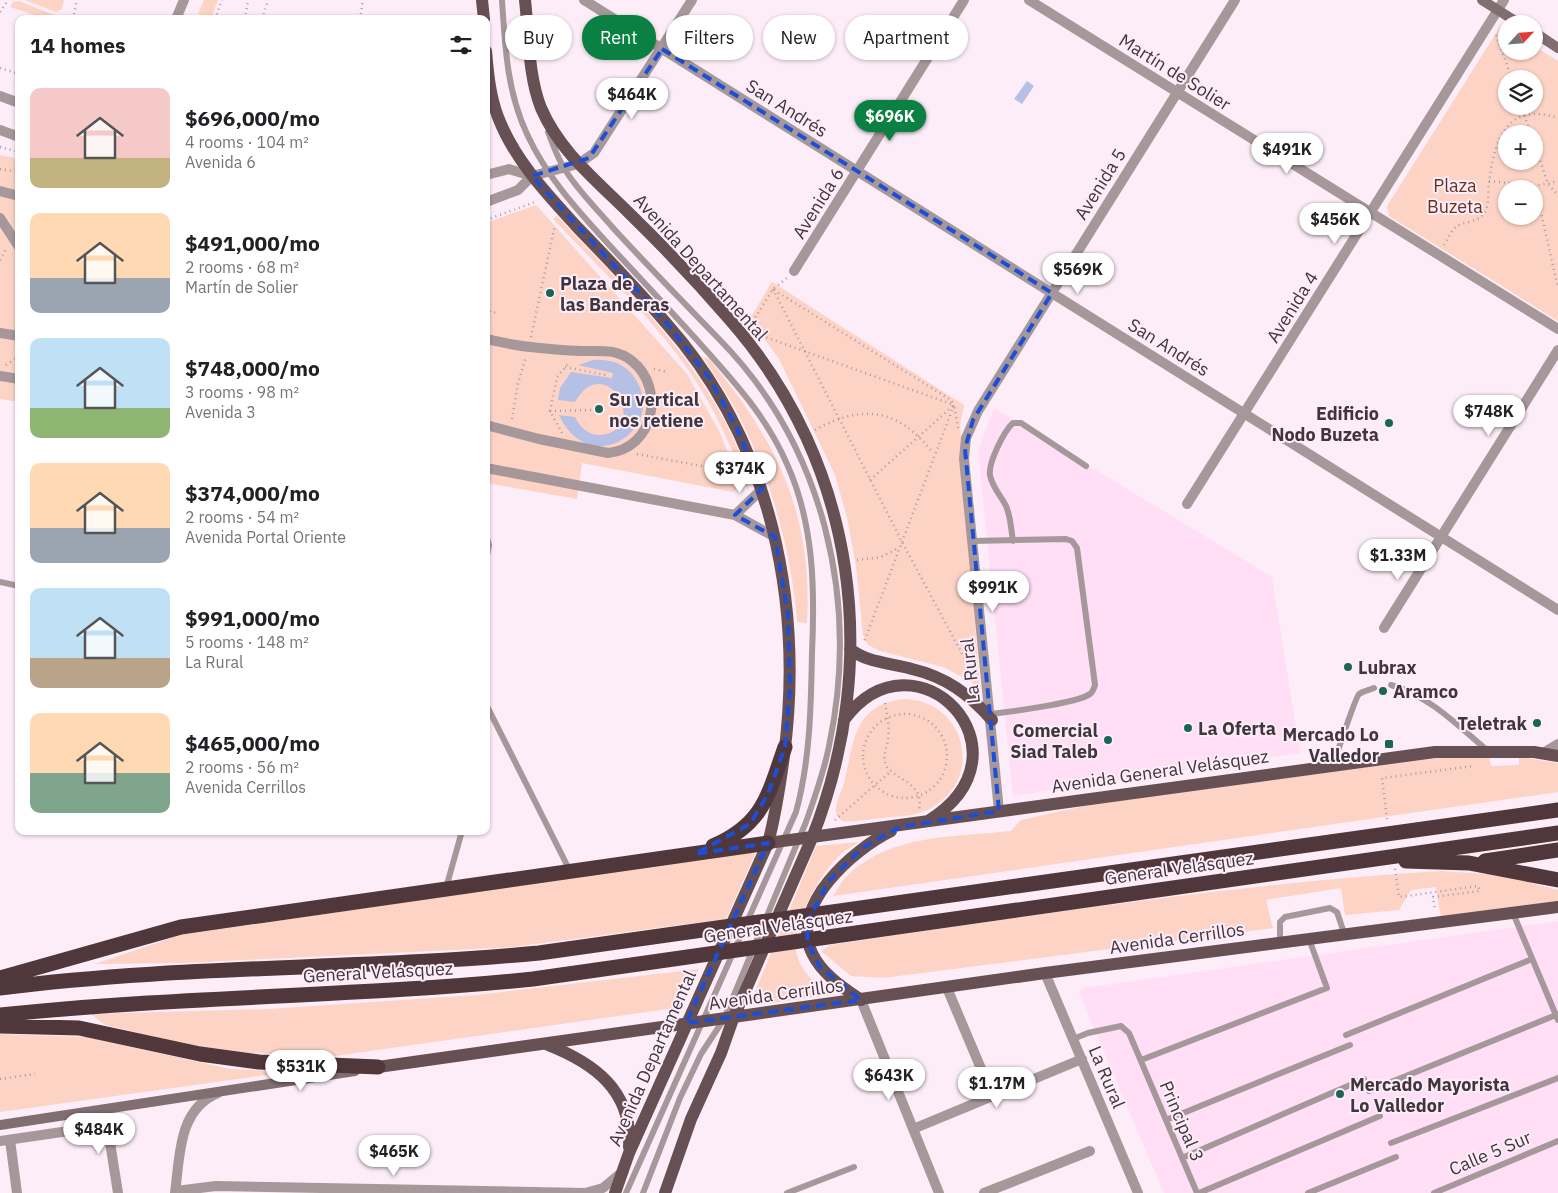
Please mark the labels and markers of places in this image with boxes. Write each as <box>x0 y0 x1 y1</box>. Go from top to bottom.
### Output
pin: $464K <box>597 78 667 120</box>
pin: $696K <box>855 100 925 142</box>
pin: $491K <box>1252 132 1322 175</box>
pin: $456K <box>1300 202 1370 245</box>
pin: $569K <box>1043 252 1113 295</box>
place label: Plaza de las Banderas <box>560 272 669 316</box>
marker: Plaza de las Banderas <box>544 287 556 299</box>
place label: Su vertical nos retiene <box>609 388 704 432</box>
pin: $748K <box>1454 394 1524 437</box>
place label: Edificio Nodo Buzeta <box>1271 402 1379 446</box>
marker: Su vertical nos retiene <box>593 403 605 415</box>
marker: Edificio Nodo Buzeta <box>1383 417 1395 429</box>
pin: $374K <box>705 452 775 494</box>
pin: $1.33M <box>1357 538 1439 581</box>
pin: $991K <box>958 570 1028 613</box>
place label: Lubrax <box>1358 656 1416 679</box>
marker: Lubrax <box>1342 661 1354 673</box>
place label: Aramco <box>1393 680 1458 703</box>
marker: Aramco <box>1377 685 1389 697</box>
place label: Teletrak <box>1457 712 1528 735</box>
place label: La Oferta <box>1198 717 1276 740</box>
marker: Teletrak <box>1531 717 1543 729</box>
place label: Comercial Siad Taleb <box>1010 719 1099 763</box>
marker: La Oferta <box>1182 722 1194 734</box>
place label: Mercado Lo Valledor <box>1283 723 1379 767</box>
marker: Comercial Siad Taleb <box>1102 734 1114 746</box>
marker: Mercado Lo Valledor <box>1383 738 1395 750</box>
pin: $531K <box>266 1050 336 1092</box>
pin: $643K <box>854 1058 924 1101</box>
pin: $1.17M <box>956 1066 1038 1109</box>
place label: Mercado Mayorista Lo Valledor <box>1350 1073 1510 1117</box>
marker: Mercado Mayorista Lo Valledor <box>1334 1088 1346 1100</box>
pin: $484K <box>64 1112 134 1155</box>
pin: $465K <box>359 1134 429 1177</box>

